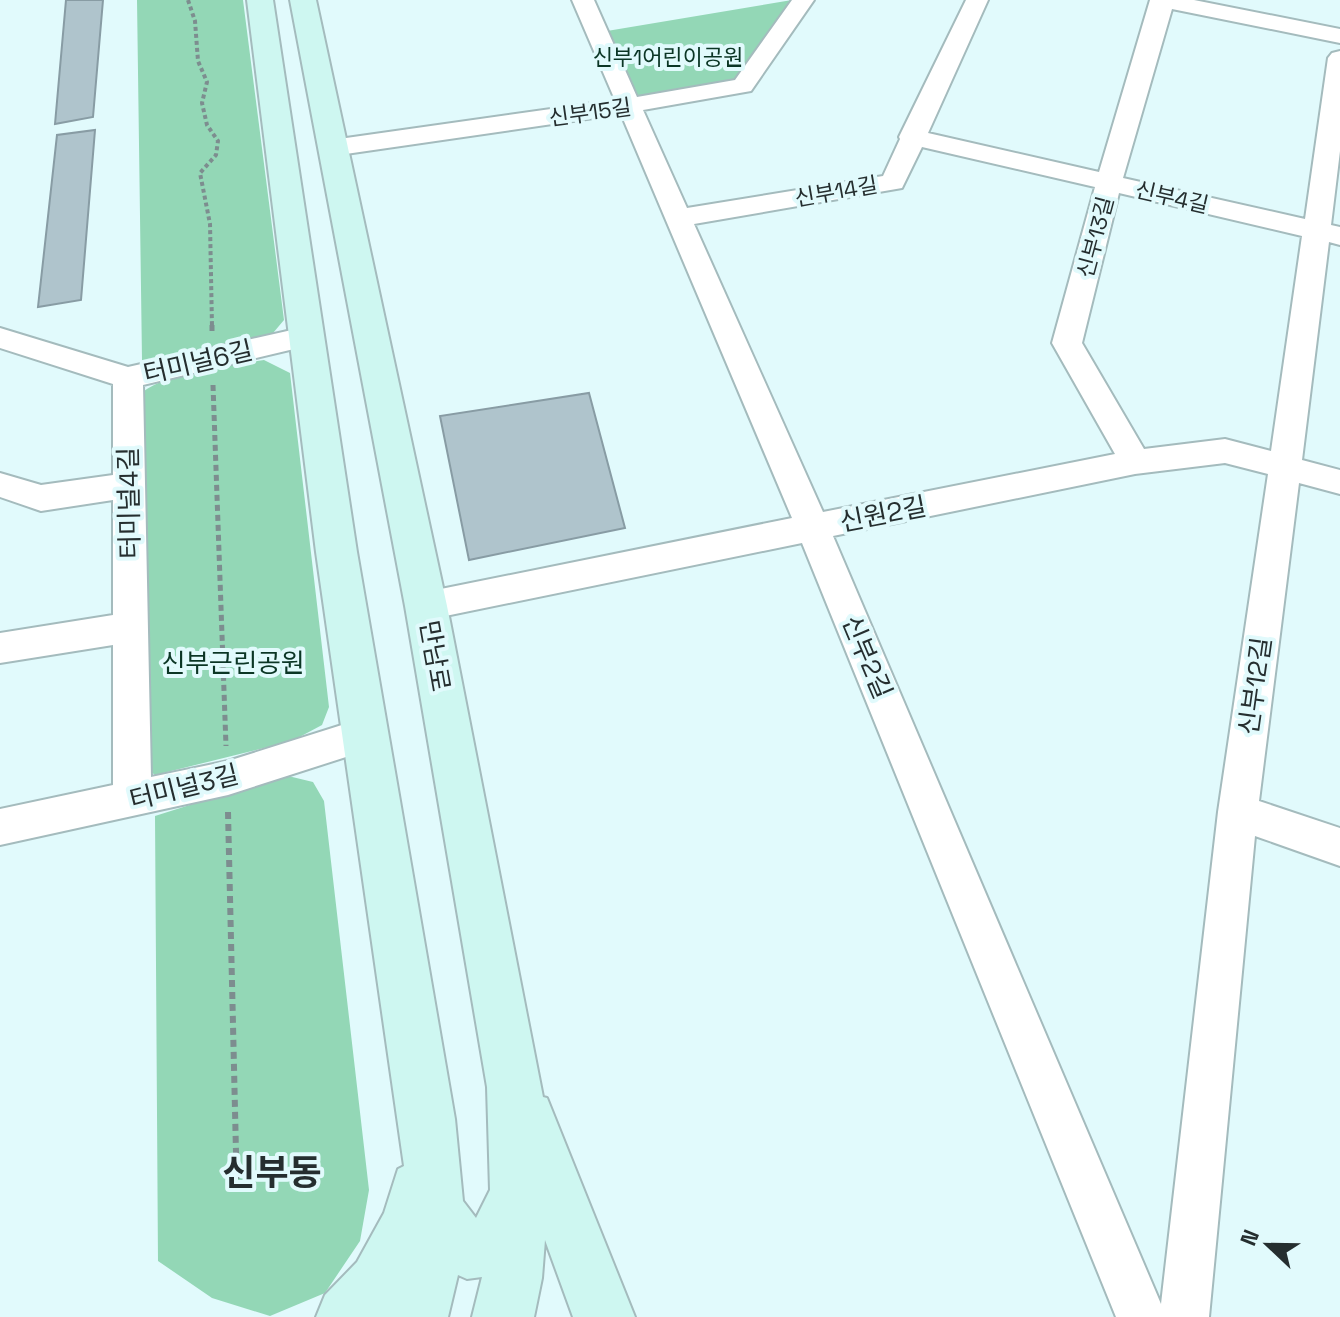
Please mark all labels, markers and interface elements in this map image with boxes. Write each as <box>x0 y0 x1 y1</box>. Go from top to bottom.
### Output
park label: 신부1어린이공원 <box>593 43 743 71</box>
street label: 신부15길 <box>547 92 633 132</box>
street label: 신부14길 <box>792 170 880 212</box>
street label: 신부4길 <box>1133 175 1211 219</box>
street label: 신부13길 <box>1071 193 1119 281</box>
street label: 터미널6길 <box>140 333 256 391</box>
street label: 터미널4길 <box>111 447 147 559</box>
street label: 신원2길 <box>837 489 929 539</box>
street label: 신부2길 <box>834 610 900 704</box>
street label: 만남로 <box>412 618 458 694</box>
street label: 신부12길 <box>1231 635 1279 737</box>
park label: 신부근린공원 <box>161 646 305 680</box>
street label: 터미널3길 <box>126 757 242 817</box>
district label: 신부동 <box>222 1150 322 1196</box>
north arrow <box>1228 1205 1308 1285</box>
text: N <box>1234 1225 1265 1250</box>

